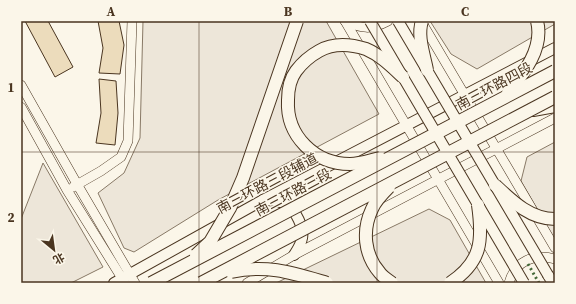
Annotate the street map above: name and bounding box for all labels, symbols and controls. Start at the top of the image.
text: A [107,3,116,20]
text: B [284,3,293,20]
text: C [461,3,469,20]
street label: 南三环路四段 [452,57,536,115]
text: 1 [7,79,15,96]
street label: 南三环路三段辅道 [214,149,320,217]
street label: 南三环路三段 [252,165,334,219]
text: 2 [7,209,15,226]
north arrow [34,230,74,270]
text: 北 [50,249,67,268]

